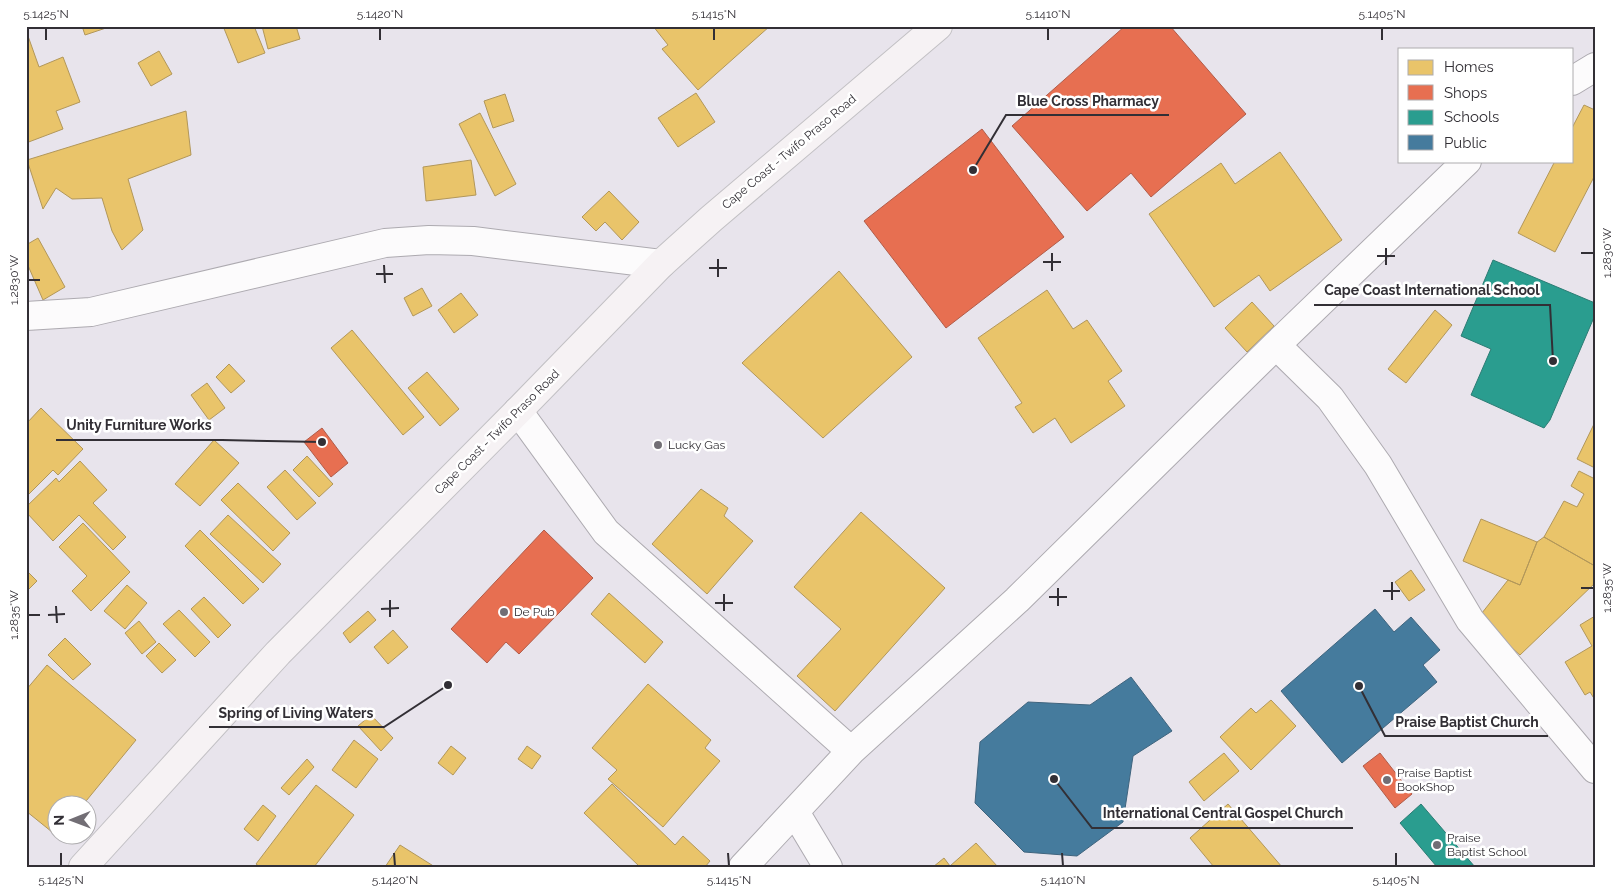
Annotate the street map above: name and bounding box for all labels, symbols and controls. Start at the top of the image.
text: 5.1425°N [23,7,69,21]
text: 5.1420°N [357,7,403,21]
text: 5.1415°N [692,7,736,21]
text: 5.1410°N [1025,7,1071,21]
text: 5.1405°N [1359,7,1405,21]
legend [1398,48,1574,162]
text: Homes [1444,58,1494,76]
text: Shops [1444,84,1487,102]
callout: Blue Cross Pharmacy [1006,86,1169,115]
street label: Cape Coast - Twifo Praso Road [719,92,859,212]
text: Blue Cross Pharmacy [1017,93,1159,109]
text: Schools [1444,108,1499,126]
text: Public [1444,134,1487,152]
text: 1.2830°W [1600,228,1614,278]
text: 1.2830°W [7,255,21,305]
callout: Cape Coast International School [1314,276,1550,305]
text: Cape Coast International School [1324,282,1540,298]
street label: Cape Coast - Twifo Praso Road [432,367,562,497]
callout: Unity Furniture Works [56,411,222,440]
text: Unity Furniture Works [66,417,212,433]
place label: Lucky Gas [668,438,725,452]
marker: Lucky Gas [652,439,664,451]
text: 1.2835°W [1600,563,1614,613]
text: 1.2835°W [7,590,21,640]
place label: De Pub [514,605,555,619]
marker: De Pub [498,606,510,618]
callout: Spring of Living Waters [209,698,384,727]
text: Spring of Living Waters [219,705,374,721]
callout: Praise Baptist Church [1385,707,1548,736]
text: Praise Baptist Church [1395,714,1539,730]
place label: Praise Baptist BookShop [1397,766,1472,794]
marker: Praise Baptist BookShop [1381,774,1393,786]
north arrow [48,796,98,846]
callout: International Central Gospel Church [1092,799,1353,828]
text: International Central Gospel Church [1103,805,1343,821]
text: N [51,815,67,826]
place label: Praise Baptist School [1447,831,1528,859]
marker: Praise Baptist School [1431,839,1443,851]
text: 5.1425°N [38,873,84,887]
text: 5.1420°N [372,873,418,887]
text: 5.1415°N [707,873,751,887]
text: 5.1410°N [1040,873,1086,887]
text: 5.1405°N [1373,873,1419,887]

